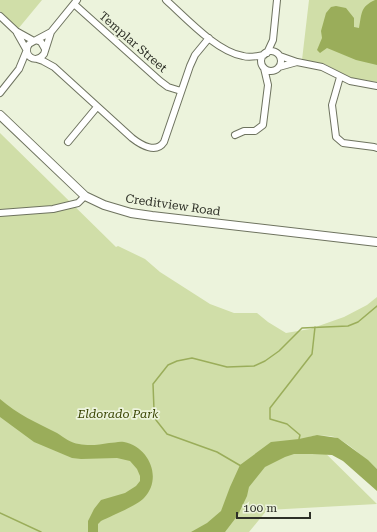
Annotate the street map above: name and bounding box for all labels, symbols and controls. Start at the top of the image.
street label: Templar Street [96,9,170,76]
street label: Creditview Road [125,191,222,219]
park label: Eldorado Park [77,407,159,421]
scale bar [237,494,310,520]
text: 100 m [243,501,277,515]

